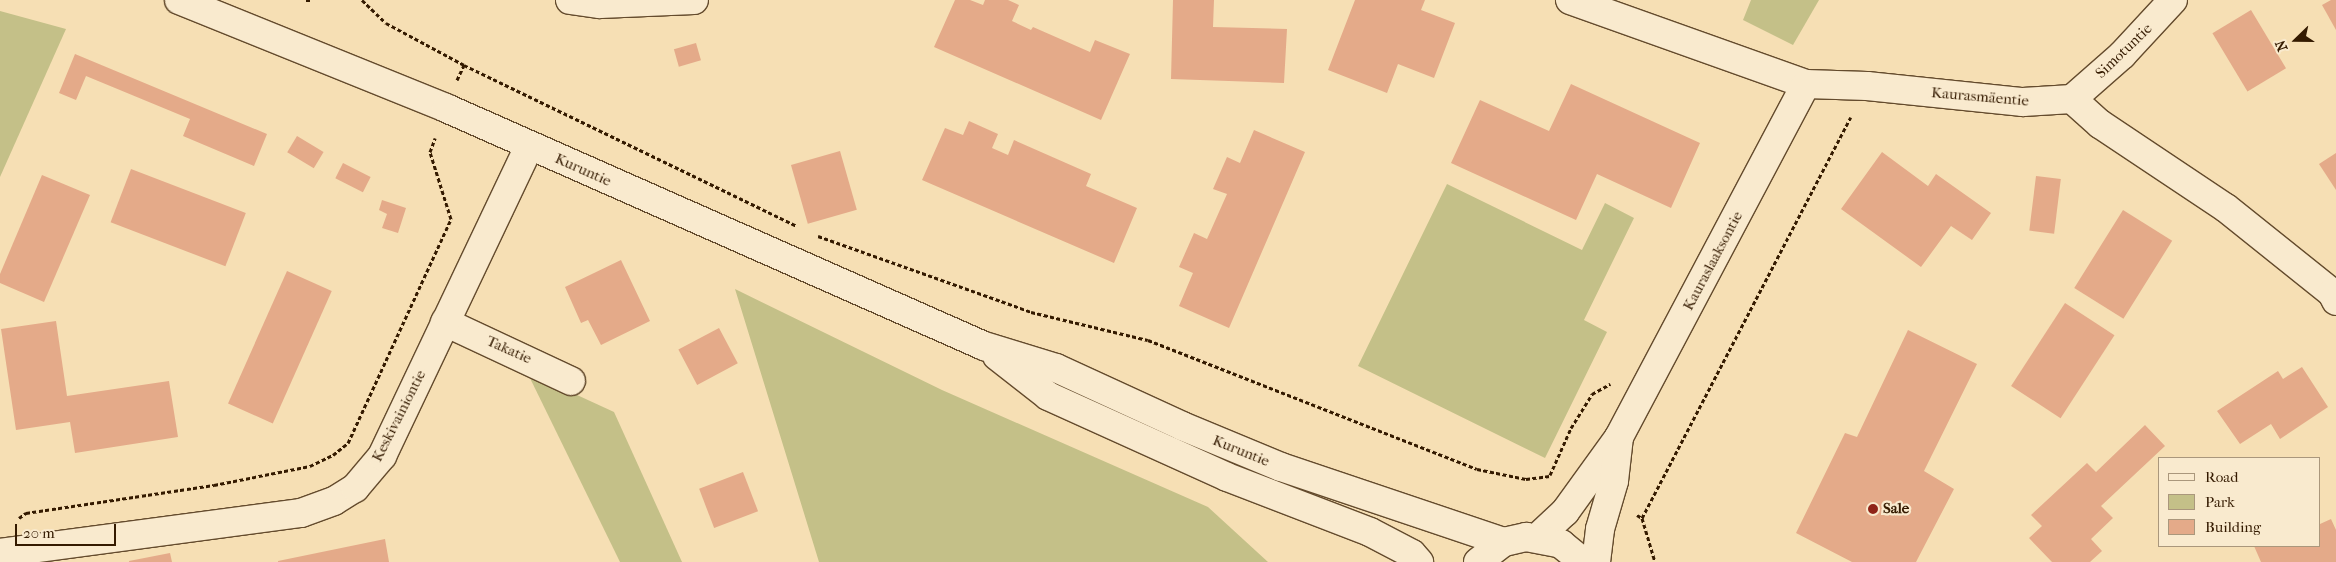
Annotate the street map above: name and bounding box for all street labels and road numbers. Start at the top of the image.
street label: Simotuntie [2092,20,2156,82]
street label: Kaurasmäentie [1930,84,2030,110]
street label: Kuruntie [552,150,614,190]
street label: Kauraslaaksontie [1679,208,1747,314]
street label: Takatie [484,332,534,368]
street label: Keskivainiontie [368,367,430,465]
street label: Kuruntie [1210,431,1272,471]

